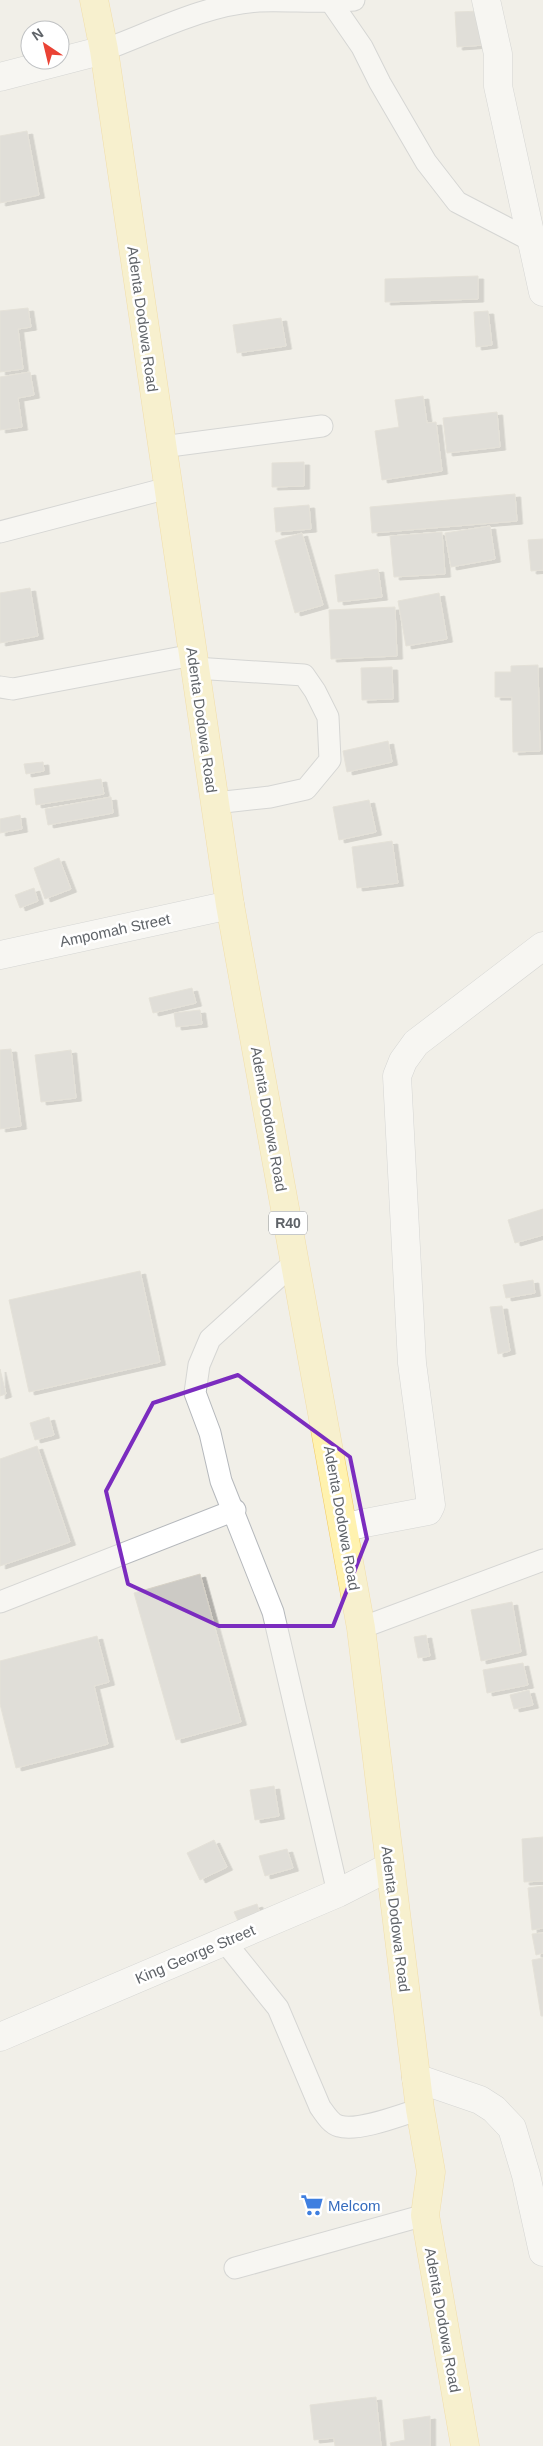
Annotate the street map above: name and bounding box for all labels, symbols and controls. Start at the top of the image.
north arrow [20,20,70,70]
text: N [29,25,46,44]
street label: Adenta Dodowa Road [124,245,162,393]
street label: Adenta Dodowa Road [183,646,221,794]
street label: Ampomah Street [58,910,173,950]
street label: Adenta Dodowa Road [248,1045,290,1193]
road number: R40 [269,1212,307,1234]
street label: Adenta Dodowa Road [321,1444,363,1592]
street label: Adenta Dodowa Road [379,1845,413,1993]
street label: King George Street [133,1921,258,1987]
supermarket icon: Melcom [299,2192,325,2218]
place label: Melcom [328,2197,381,2214]
street label: Adenta Dodowa Road [422,2246,464,2394]

